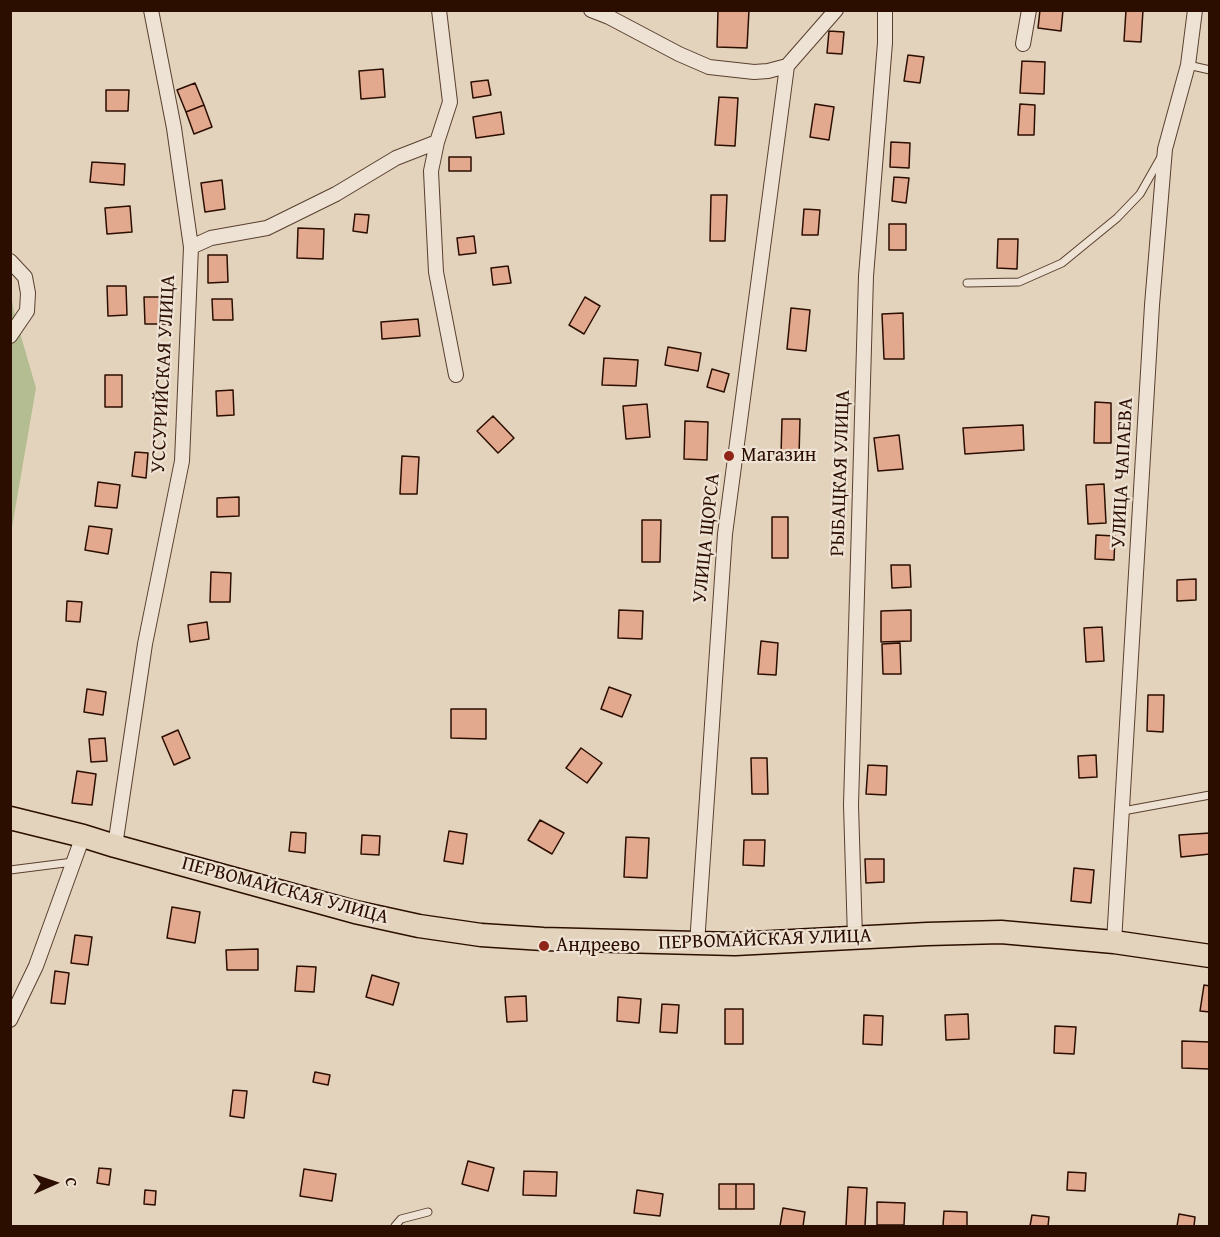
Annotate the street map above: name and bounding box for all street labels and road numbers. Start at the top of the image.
street label: УССУРИЙСКАЯ УЛИЦА [147,274,181,474]
street label: РЫБАЦКАЯ УЛИЦА [826,389,856,557]
street label: УЛИЦА ЧАПАЕВА [1107,397,1139,549]
street label: УЛИЦА ЩОРСА [688,472,726,604]
street label: ПЕРВОМАЙСКАЯ УЛИЦА [179,852,391,930]
street label: ПЕРВОМАЙСКАЯ УЛИЦА [658,924,872,956]

